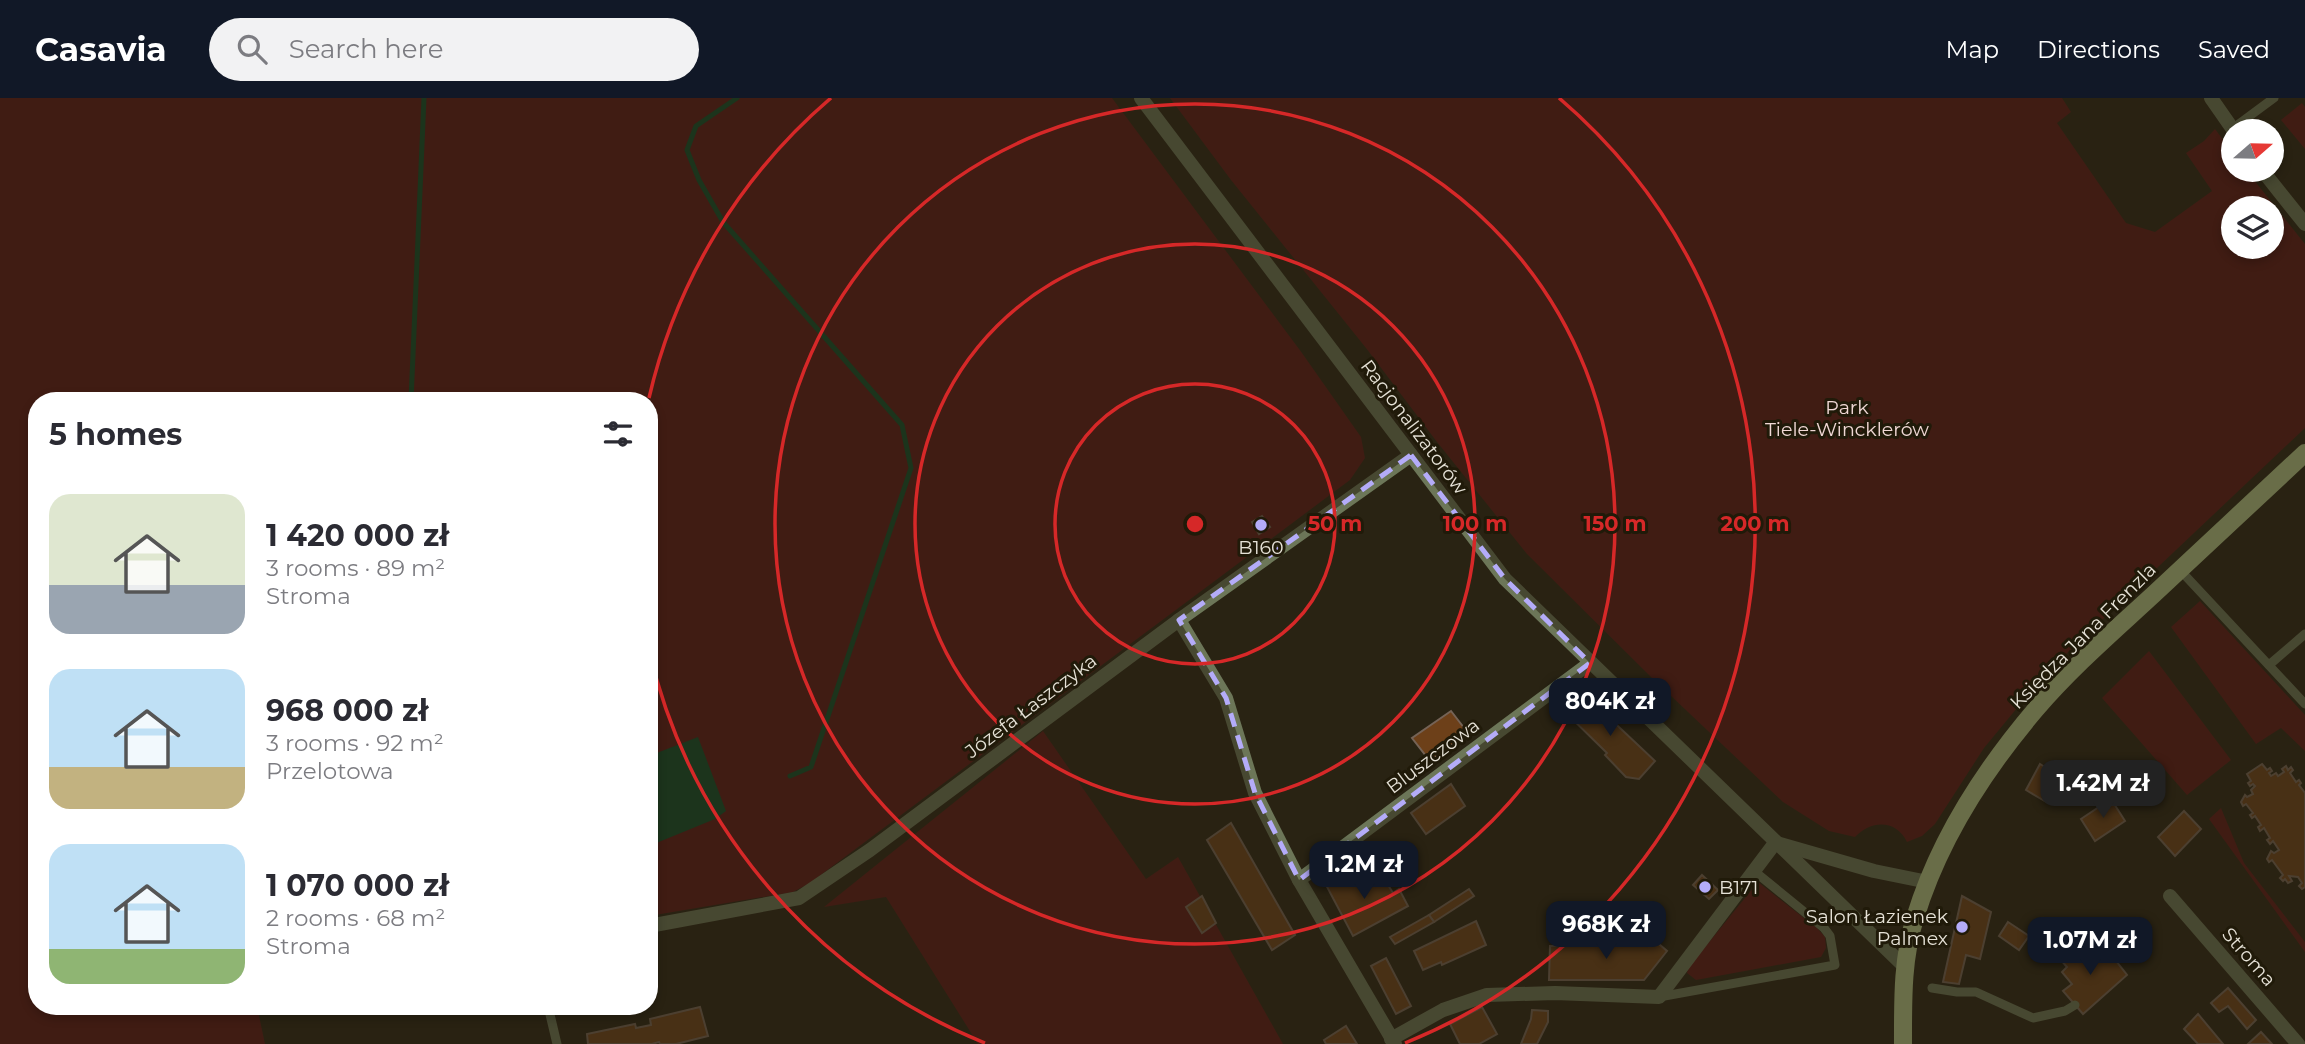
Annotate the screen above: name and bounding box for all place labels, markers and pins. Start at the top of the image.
centre of rings [1183,512,1207,536]
marker: B160 [1253,517,1269,533]
place label: B160 [1238,536,1284,559]
pin: 804K zł [1545,678,1675,738]
pin: 1.42M zł [2031,760,2175,820]
pin: 1.2M zł [1299,842,1429,901]
place label: B171 [1719,876,1758,899]
marker: B171 [1697,879,1713,895]
pin: 968K zł [1541,902,1671,961]
place label: Salon Łazienek Palmex [1806,905,1949,950]
pin: 1.07M zł [2018,918,2162,977]
marker: Salon Łazienek Palmex [1954,919,1970,935]

